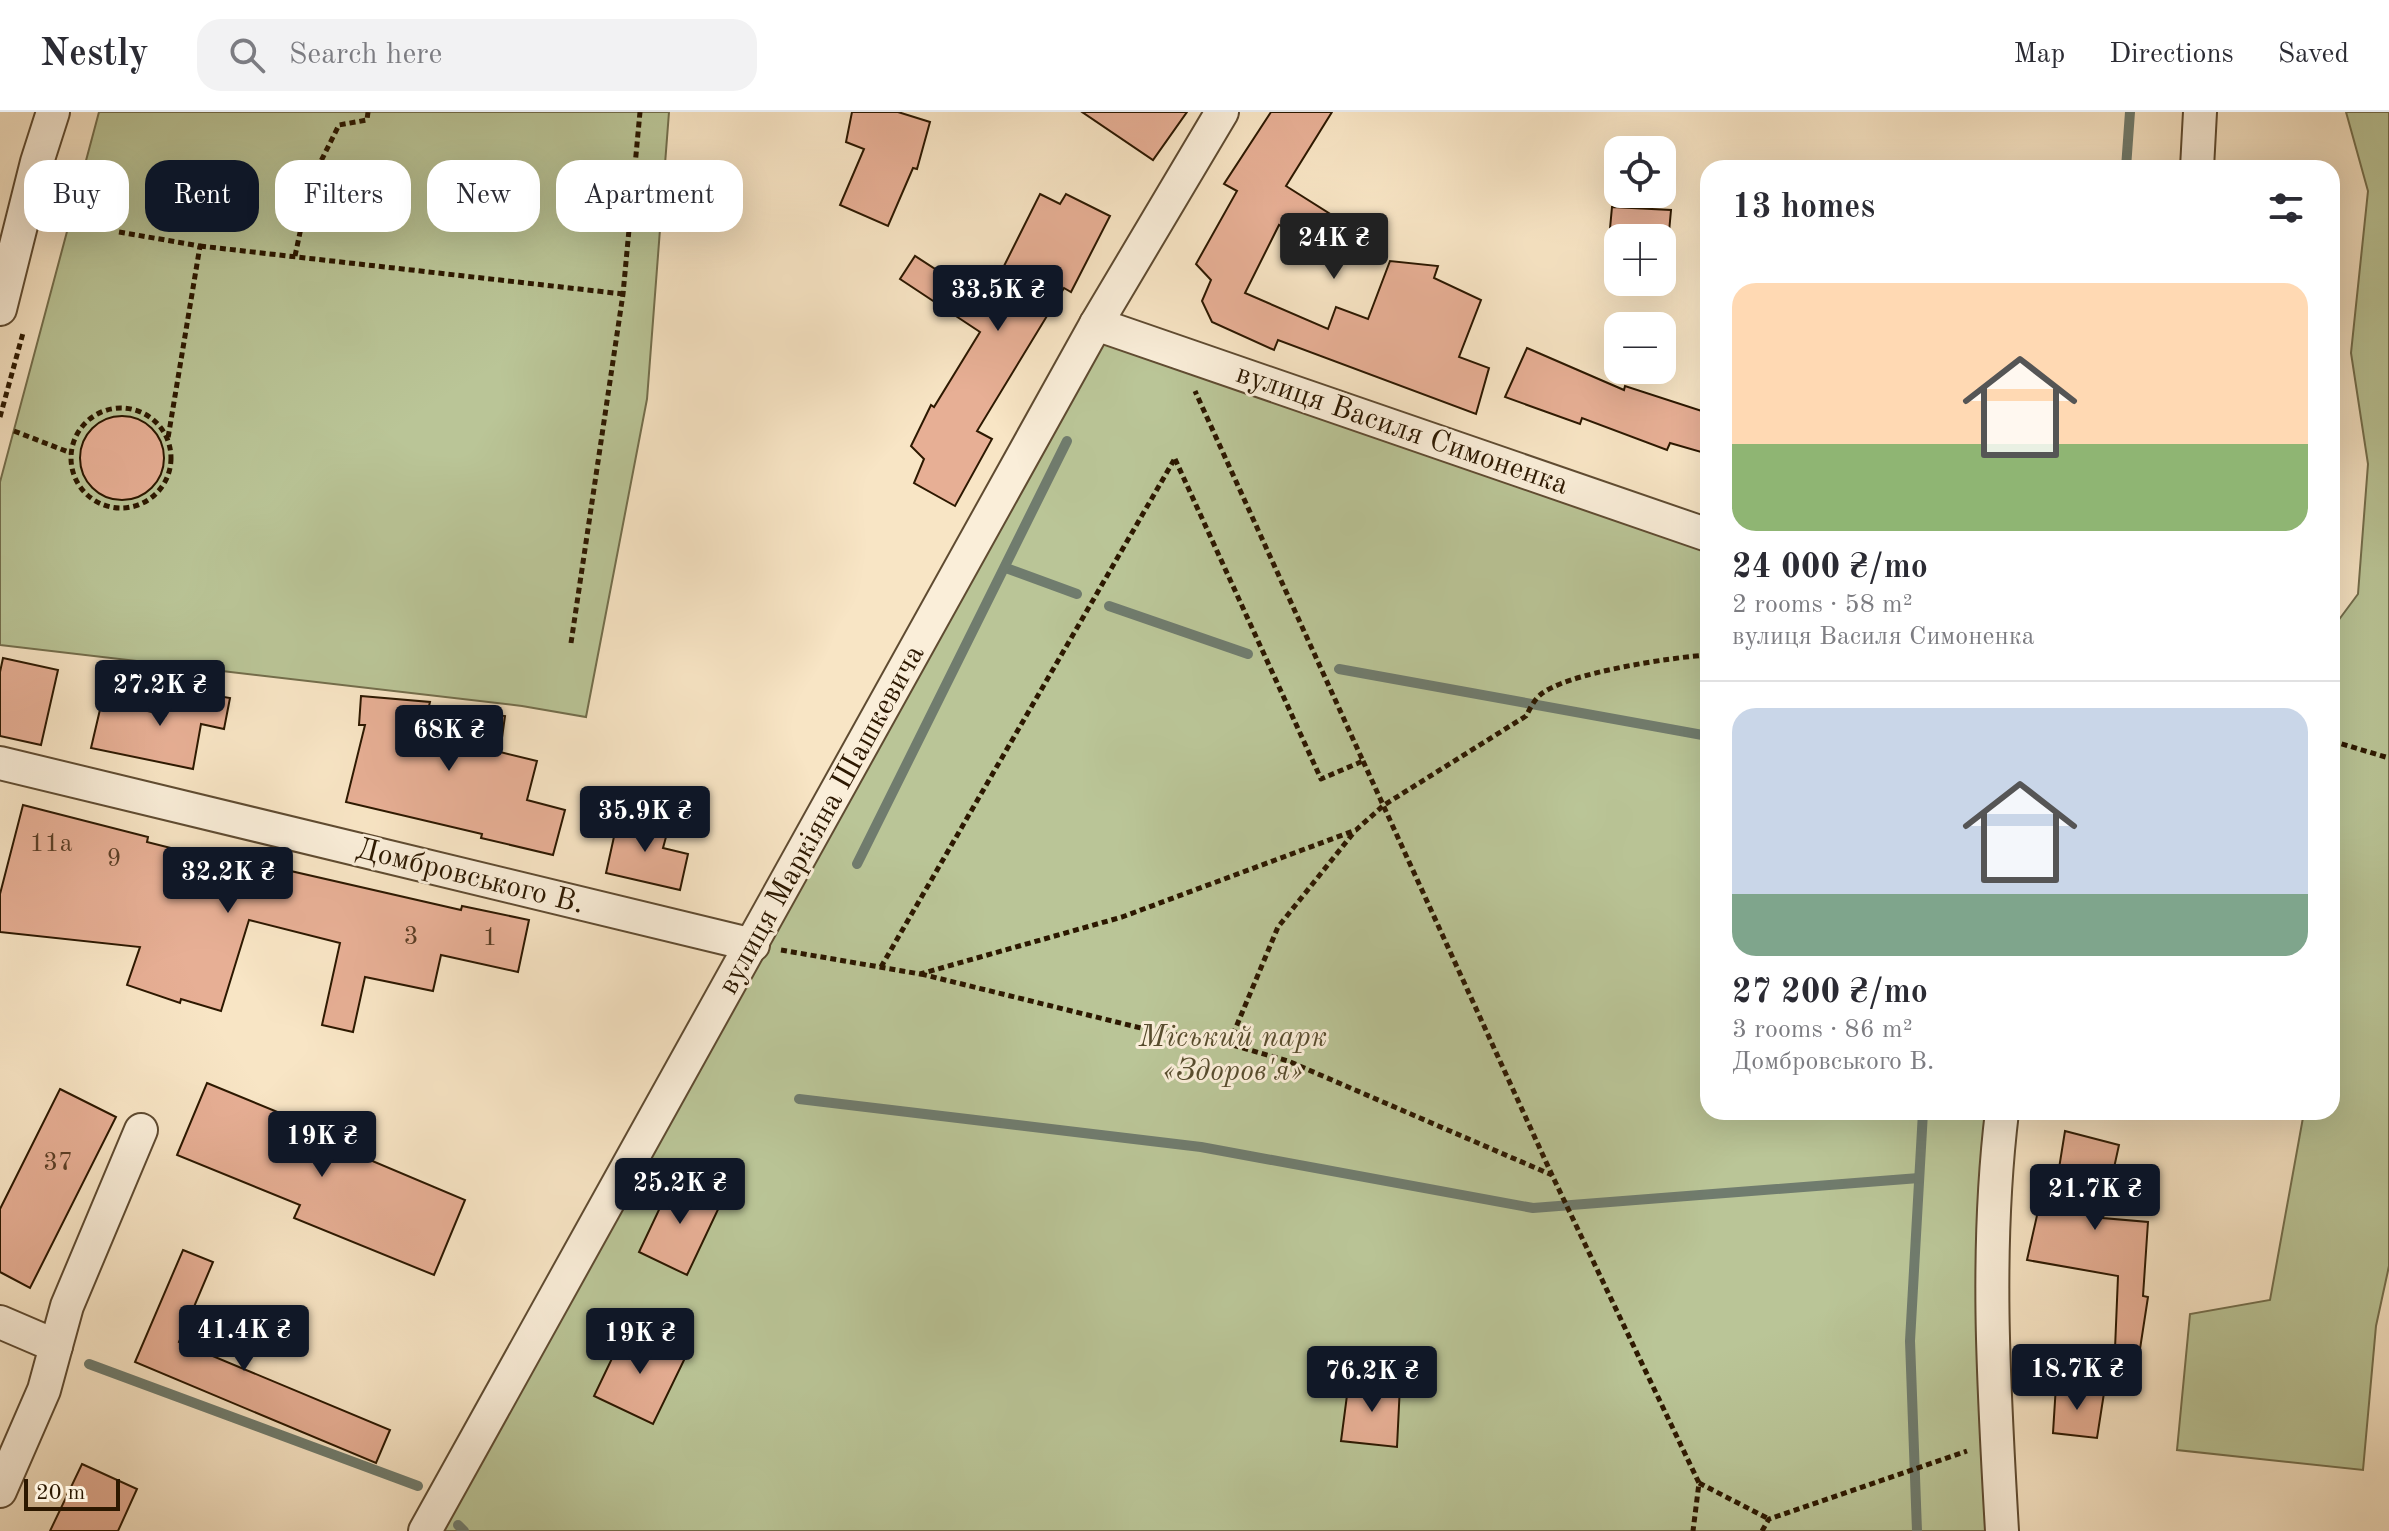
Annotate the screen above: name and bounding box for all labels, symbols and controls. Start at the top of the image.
search box [197,19,757,91]
icon: search [225,33,269,77]
text: Nestly [40,36,149,74]
text: Search here [289,40,442,70]
text: Map [2013,41,2065,69]
text: Directions [2109,41,2234,69]
text: Saved [2278,41,2349,69]
map controls [1604,136,1676,384]
button: locate [1604,136,1676,208]
chip: Buy [24,160,129,232]
chip: Rent [145,160,259,232]
chip: Filters [275,160,411,232]
chip: New [427,160,540,232]
chip: Apartment [556,160,743,232]
icon: filters [2264,186,2308,230]
text: 13 homes [1732,191,1875,225]
pin: 24K ₴ [1278,213,1390,281]
button: + [1604,224,1676,296]
text: 24K ₴ [1298,226,1370,252]
pin: 33.5K ₴ [924,265,1072,333]
text: 33.5K ₴ [951,278,1045,304]
button: − [1604,312,1676,384]
icon: home [1948,335,2092,479]
street label: вулиця Василя Симоненка [1232,359,1572,501]
text: 24 000 ₴/mo [1732,551,1928,585]
text: 2 rooms · 58 m² [1732,592,1913,618]
text: вулиця Василя Симоненка [1732,624,2035,650]
street label: вулиця Маркіяна Шашкевича [713,640,931,1000]
pin: 27.2K ₴ [86,660,234,728]
text: 27.2K ₴ [113,673,207,699]
pin: 68K ₴ [393,705,505,773]
text: 68K ₴ [413,718,485,744]
icon: home [1948,760,2092,904]
pin: 35.9K ₴ [571,786,719,854]
text: 35.9K ₴ [598,799,692,825]
house number: 11а [29,831,73,857]
street label: Домбровського В. [353,834,587,920]
house number: 9 [106,846,122,872]
pin: 32.2K ₴ [154,847,302,915]
text: 32.2K ₴ [181,860,275,886]
house number: 3 [403,924,419,950]
house number: 1 [482,925,498,951]
text: 27 200 ₴/mo [1732,976,1928,1010]
text: 3 rooms · 86 m² [1732,1017,1913,1043]
park label: Міський парк «Здоров'я» [1138,1023,1327,1087]
text: Домбровського В. [1732,1049,1934,1075]
pin: 19K ₴ [266,1111,378,1179]
text: 19K ₴ [286,1124,358,1150]
house number: 37 [43,1150,73,1176]
pin: 25.2K ₴ [606,1158,754,1226]
pin: 21.7K ₴ [2021,1164,2169,1232]
text: 25.2K ₴ [633,1171,727,1197]
text: 21.7K ₴ [2048,1177,2142,1203]
pin: 41.4K ₴ [170,1305,318,1373]
pin: 19K ₴ [584,1308,696,1376]
text: 41.4K ₴ [197,1318,291,1344]
text: 19K ₴ [604,1321,676,1347]
pin: 18.7K ₴ [2003,1344,2151,1412]
pin: 76.2K ₴ [1298,1346,1446,1414]
text: 18.7K ₴ [2030,1357,2124,1383]
text: 76.2K ₴ [1325,1359,1419,1385]
scale bar [24,1475,120,1511]
text: 20 m [36,1482,85,1504]

